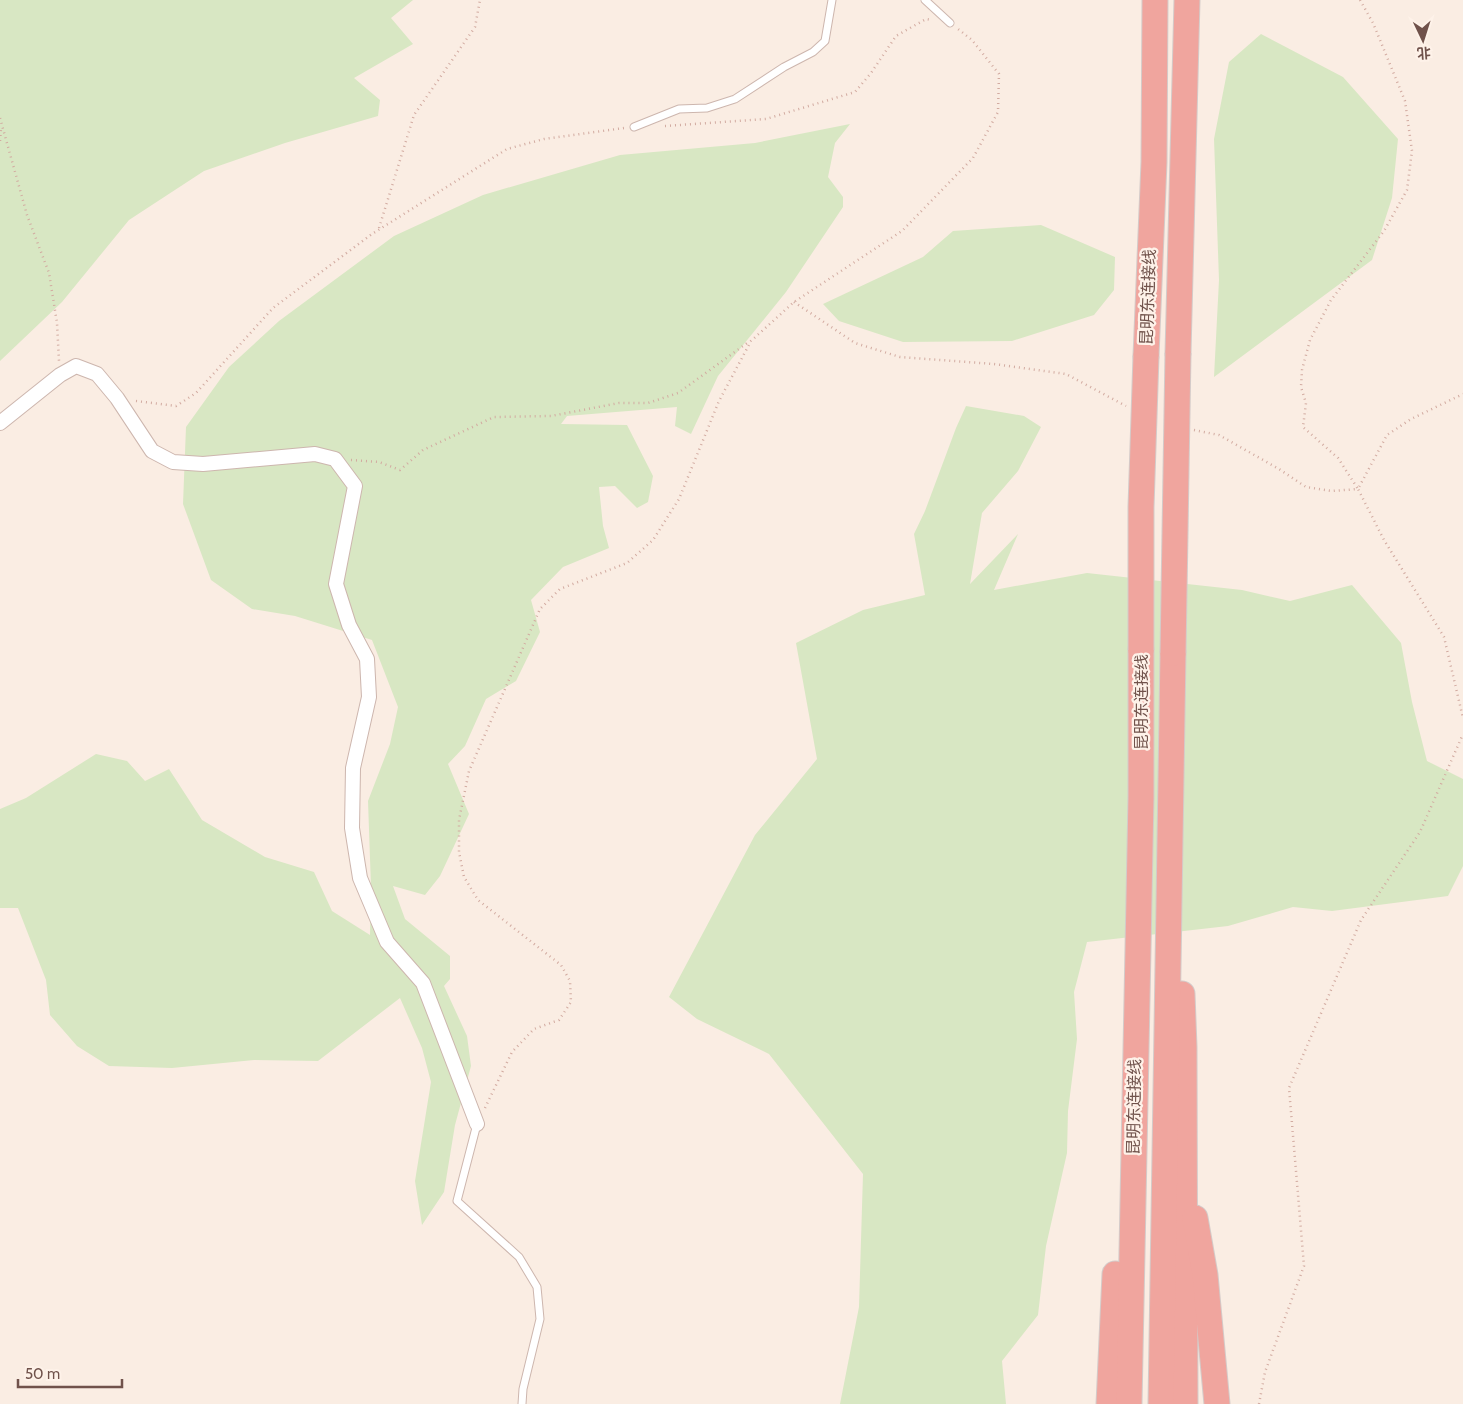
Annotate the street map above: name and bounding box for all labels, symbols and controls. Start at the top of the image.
north arrow [1398,15,1448,65]
text: 北 [1416,44,1432,62]
street label: 昆明东连接线 [1137,249,1159,345]
street label: 昆明东连接线 [1132,654,1151,750]
street label: 昆明东连接线 [1124,1059,1144,1155]
scale bar [18,1356,121,1388]
text: 50 m [25,1365,60,1383]

